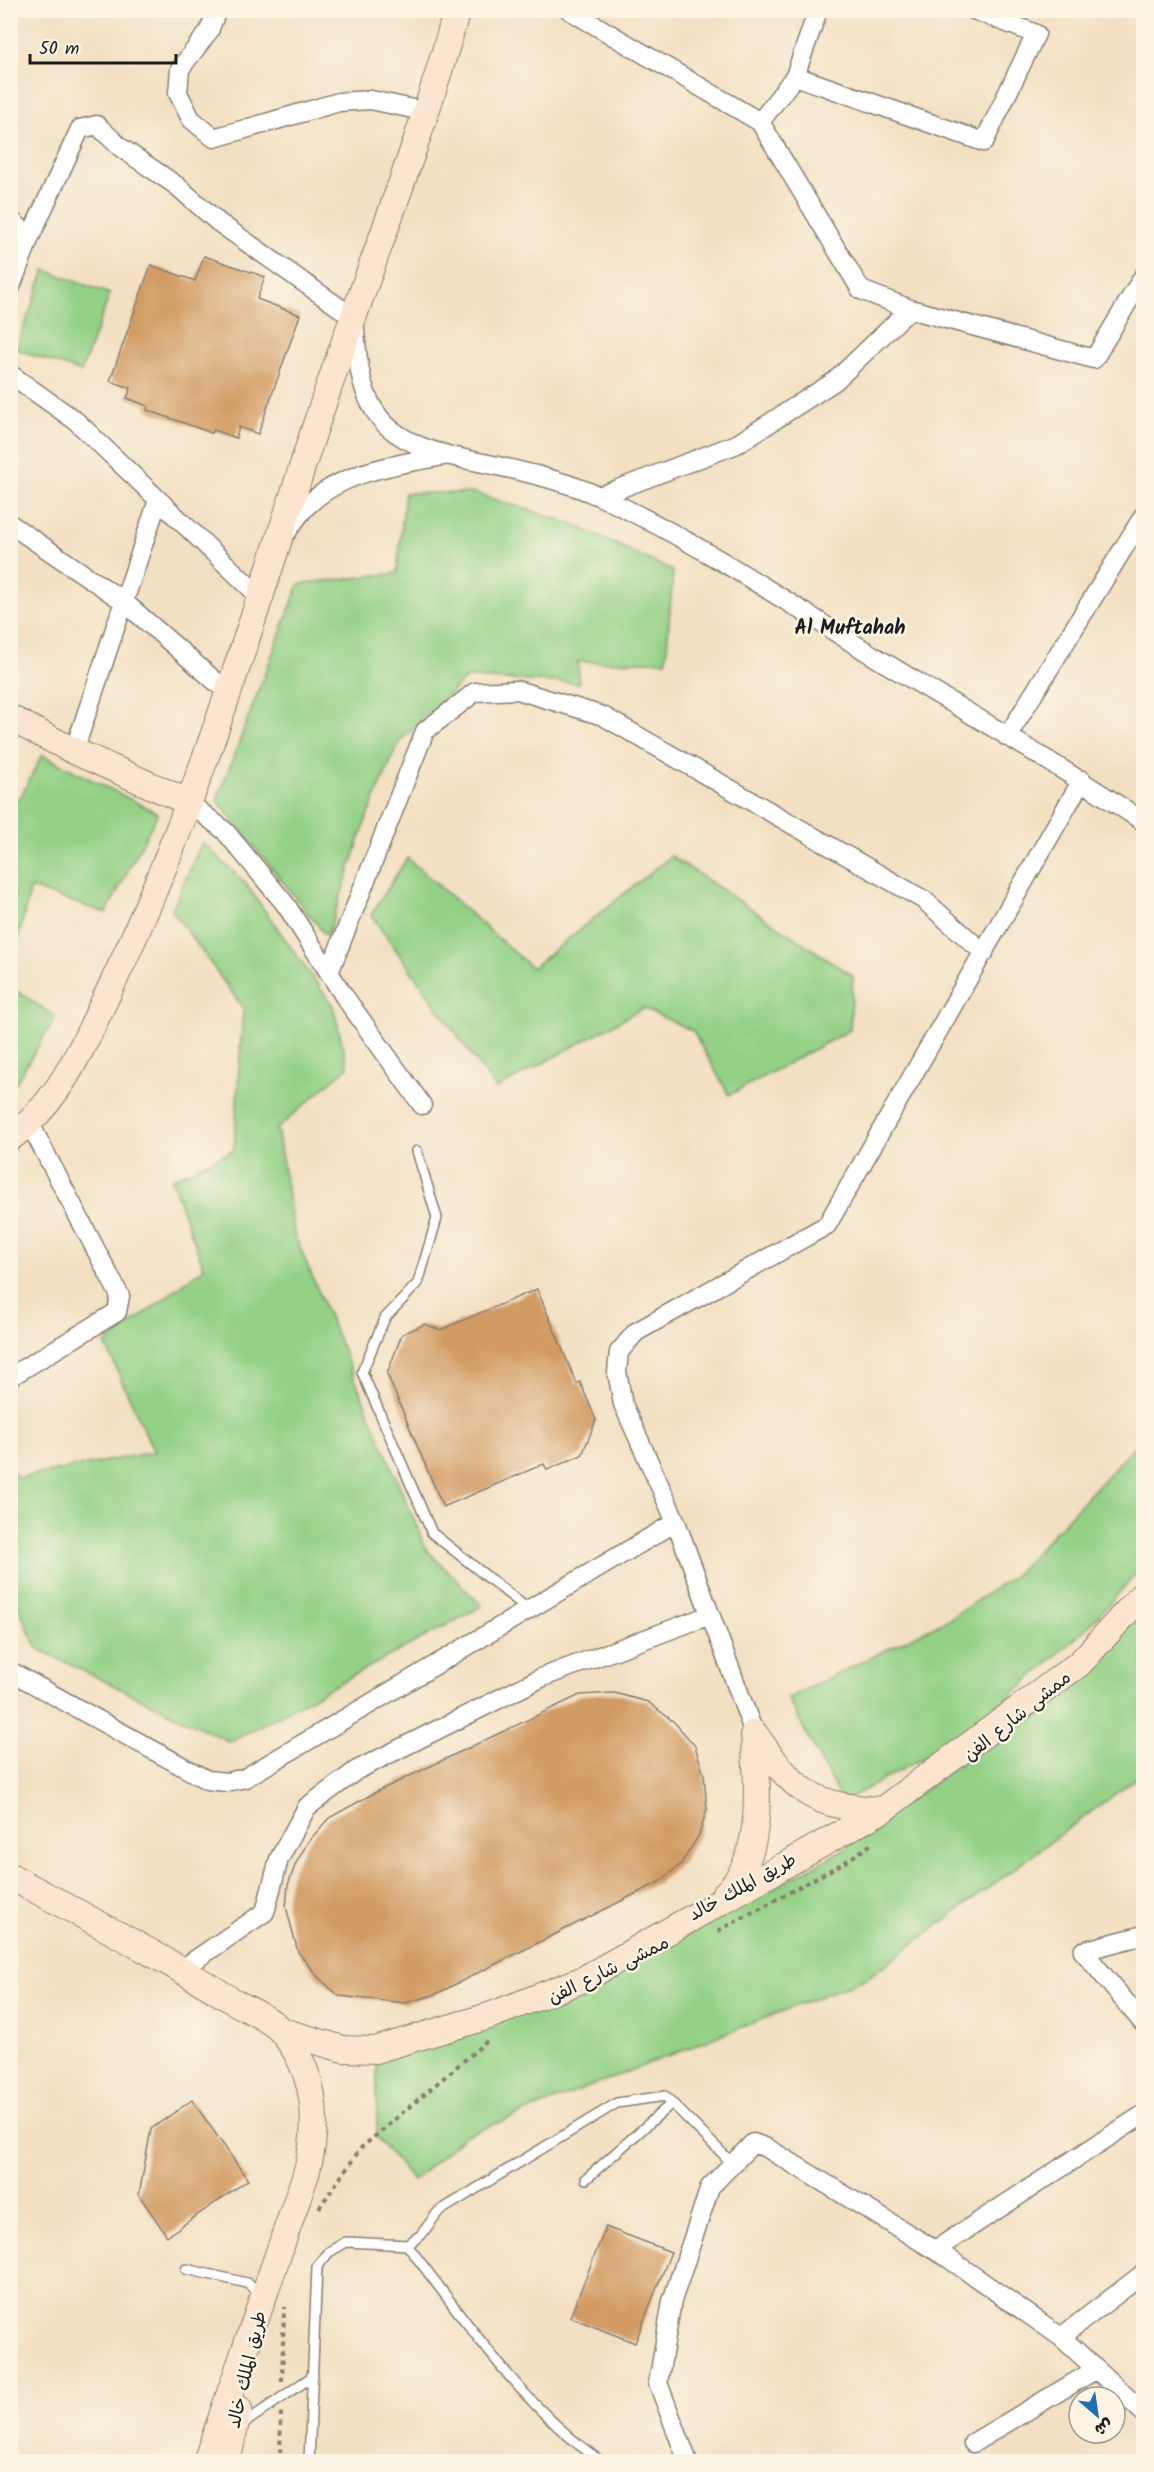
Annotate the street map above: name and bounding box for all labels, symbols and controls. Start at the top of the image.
scale bar [30,27,176,65]
text: 50 m [39,35,79,64]
district label: Al Muftahah [794,613,906,645]
street label: ممشى شارع الفن [958,1664,1078,1770]
street label: طريق الملك خالد [684,1846,802,1930]
street label: ممشى شارع الفن [544,1929,674,2013]
street label: طريق الملك خالد [220,2308,276,2432]
north arrow [1067,2385,1127,2445]
text: ش [1090,2412,1117,2442]

